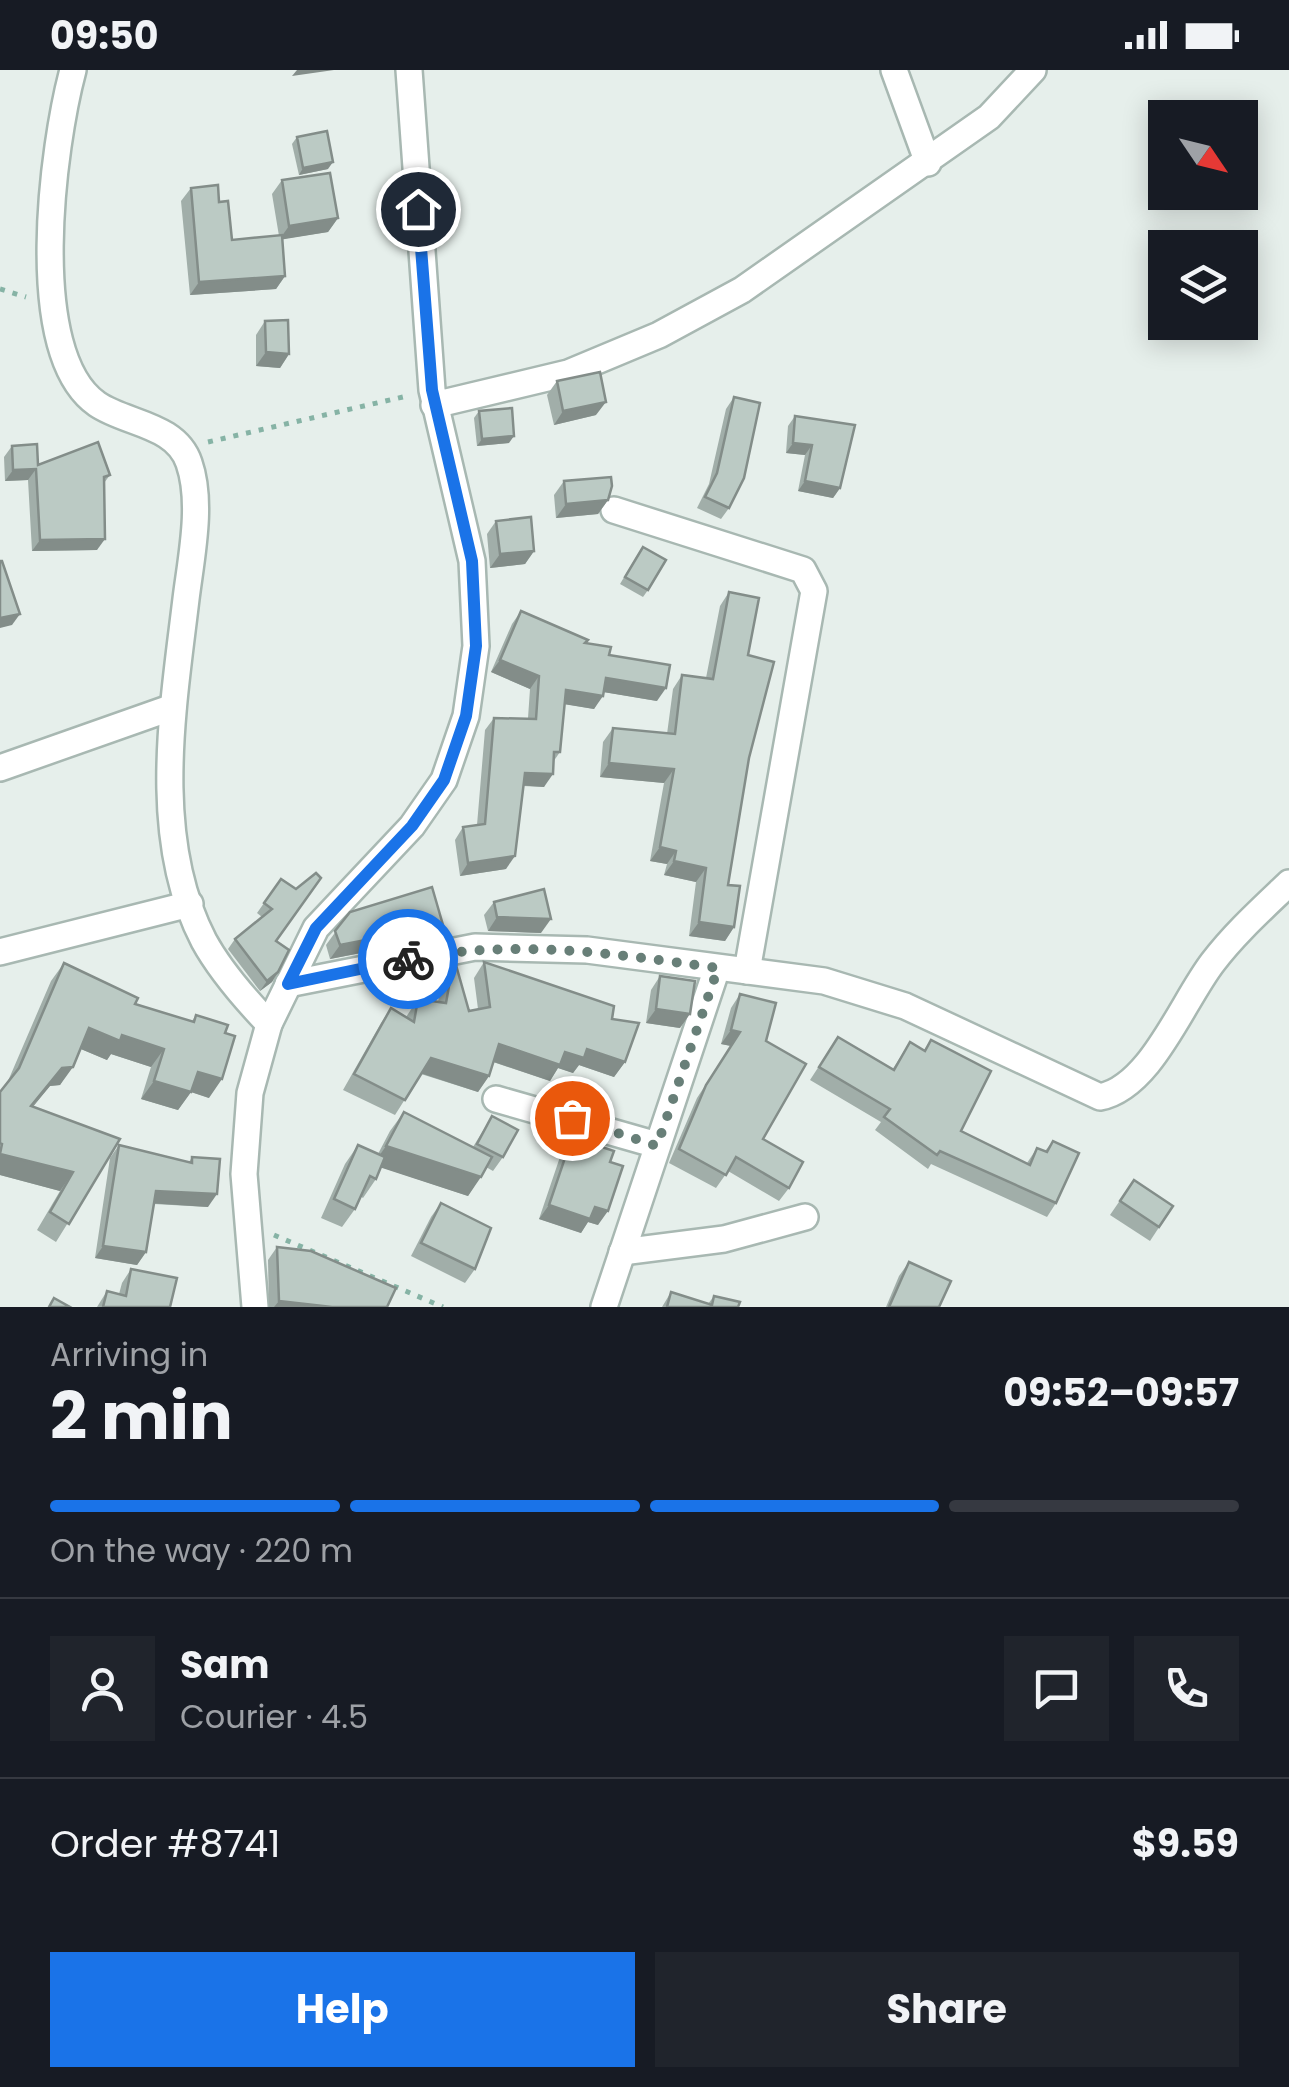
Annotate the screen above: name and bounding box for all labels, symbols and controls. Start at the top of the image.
text: 09:50 [50,9,158,62]
north arrow [1148,100,1258,210]
map controls [1148,100,1258,340]
pin [376,167,461,252]
icon: home [391,182,446,237]
button: layers [1148,230,1258,340]
courier [358,909,458,1009]
icon: bike [381,932,436,987]
pin [530,1076,615,1161]
icon: bag [545,1091,600,1146]
text: Arriving in [50,1332,208,1377]
text: 09:52–09:57 [1003,1366,1239,1419]
text: 2 min [50,1371,233,1462]
text: On the way · 220 m [50,1528,353,1573]
button: person [50,1636,155,1741]
button: chat [1004,1636,1109,1741]
button: phone [1134,1636,1239,1741]
text: Sam [180,1638,269,1691]
text: Courier · 4.5 [180,1694,368,1739]
text: Order #8741 [50,1817,280,1870]
text: $9.59 [1132,1817,1239,1870]
button: Help [50,1952,635,2067]
button: Share [655,1952,1239,2067]

